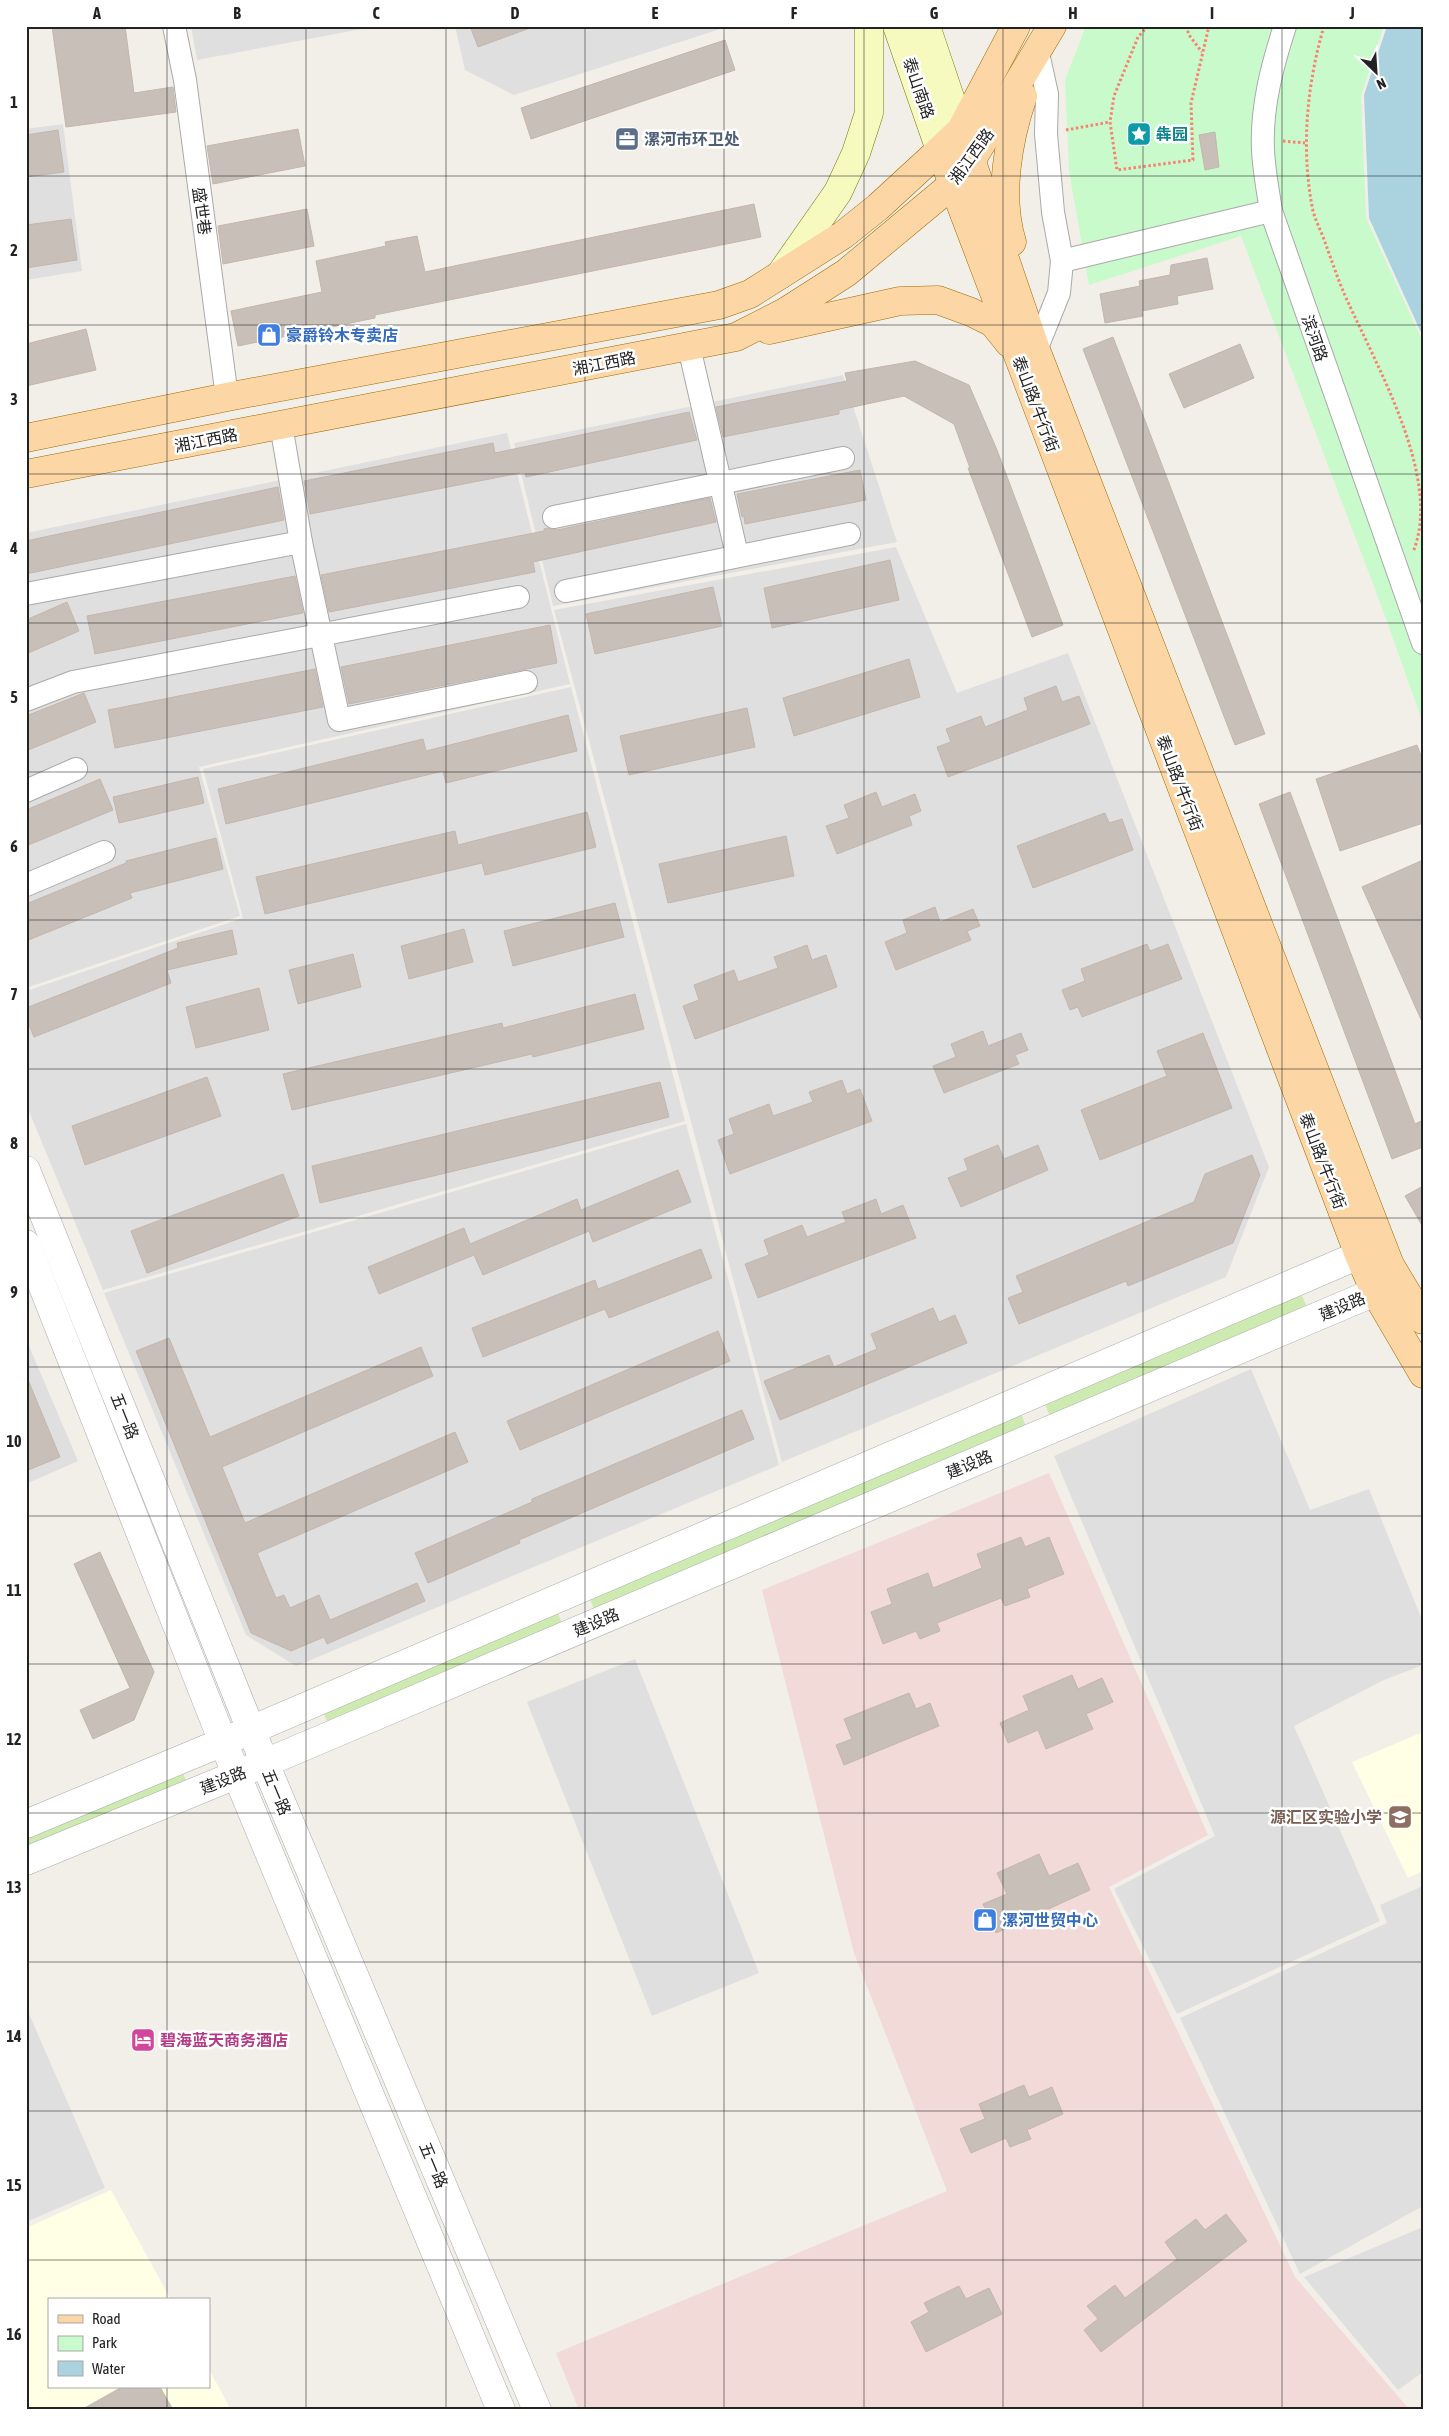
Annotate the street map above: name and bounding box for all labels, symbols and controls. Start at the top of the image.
text: A [92,4,101,22]
text: B [233,4,241,22]
text: C [372,4,380,22]
text: D [511,4,520,22]
text: E [652,4,659,22]
text: F [791,4,798,22]
text: G [930,4,939,22]
text: H [1068,4,1078,22]
text: I [1210,4,1214,22]
text: J [1348,4,1355,22]
north arrow [1352,48,1402,98]
street label: 泰山南路 [900,55,938,121]
text: N [1374,75,1389,93]
text: 1 [10,93,18,111]
place icon: 犇园 [1126,121,1152,147]
street label: 湘江西路 [945,125,997,187]
place label: 犇园 [1156,125,1188,143]
office icon: 漯河市环卫处 [614,126,640,152]
place label: 漯河市环卫处 [644,130,740,148]
street label: 盛世巷 [190,186,214,236]
text: 2 [10,241,18,259]
street label: 滨河路 [1299,312,1331,364]
shop icon: 豪爵铃木专卖店 [256,322,282,348]
place label: 豪爵铃木专卖店 [286,326,398,344]
street label: 湘江西路 [571,348,637,378]
street label: 泰山路/牛行街 [1009,353,1063,455]
text: 3 [10,390,18,408]
street label: 湘江西路 [173,425,239,455]
text: 4 [9,539,18,557]
text: 5 [10,688,18,706]
street label: 泰山路/牛行街 [1153,732,1207,834]
text: 6 [10,837,18,855]
text: 7 [10,985,18,1003]
street label: 泰山路/牛行街 [1296,1110,1350,1212]
text: 8 [10,1134,18,1152]
text: 9 [10,1283,18,1301]
street label: 建设路 [1316,1288,1368,1324]
street label: 五一路 [108,1390,142,1442]
text: 10 [6,1432,22,1450]
street label: 建设路 [943,1446,995,1482]
text: 11 [6,1581,22,1599]
street label: 建设路 [570,1604,622,1640]
text: 12 [6,1730,22,1748]
street label: 建设路 [197,1763,249,1797]
street label: 五一路 [259,1766,295,1818]
school or university icon: 源汇区实验小学 [1387,1804,1413,1830]
place label: 源汇区实验小学 [1270,1808,1382,1826]
text: 13 [6,1878,22,1896]
shop icon: 漯河世贸中心 [972,1907,998,1933]
place label: 漯河世贸中心 [1002,1911,1098,1929]
text: 14 [6,2027,22,2045]
hotel icon: 碧海蓝天商务酒店 [130,2027,156,2053]
place label: 碧海蓝天商务酒店 [160,2031,288,2049]
street label: 五一路 [416,2139,452,2191]
text: 15 [6,2176,22,2194]
legend [48,2298,210,2388]
text: Road [92,2310,121,2327]
text: 16 [6,2325,22,2343]
text: Park [92,2334,117,2351]
text: Water [92,2360,125,2377]

